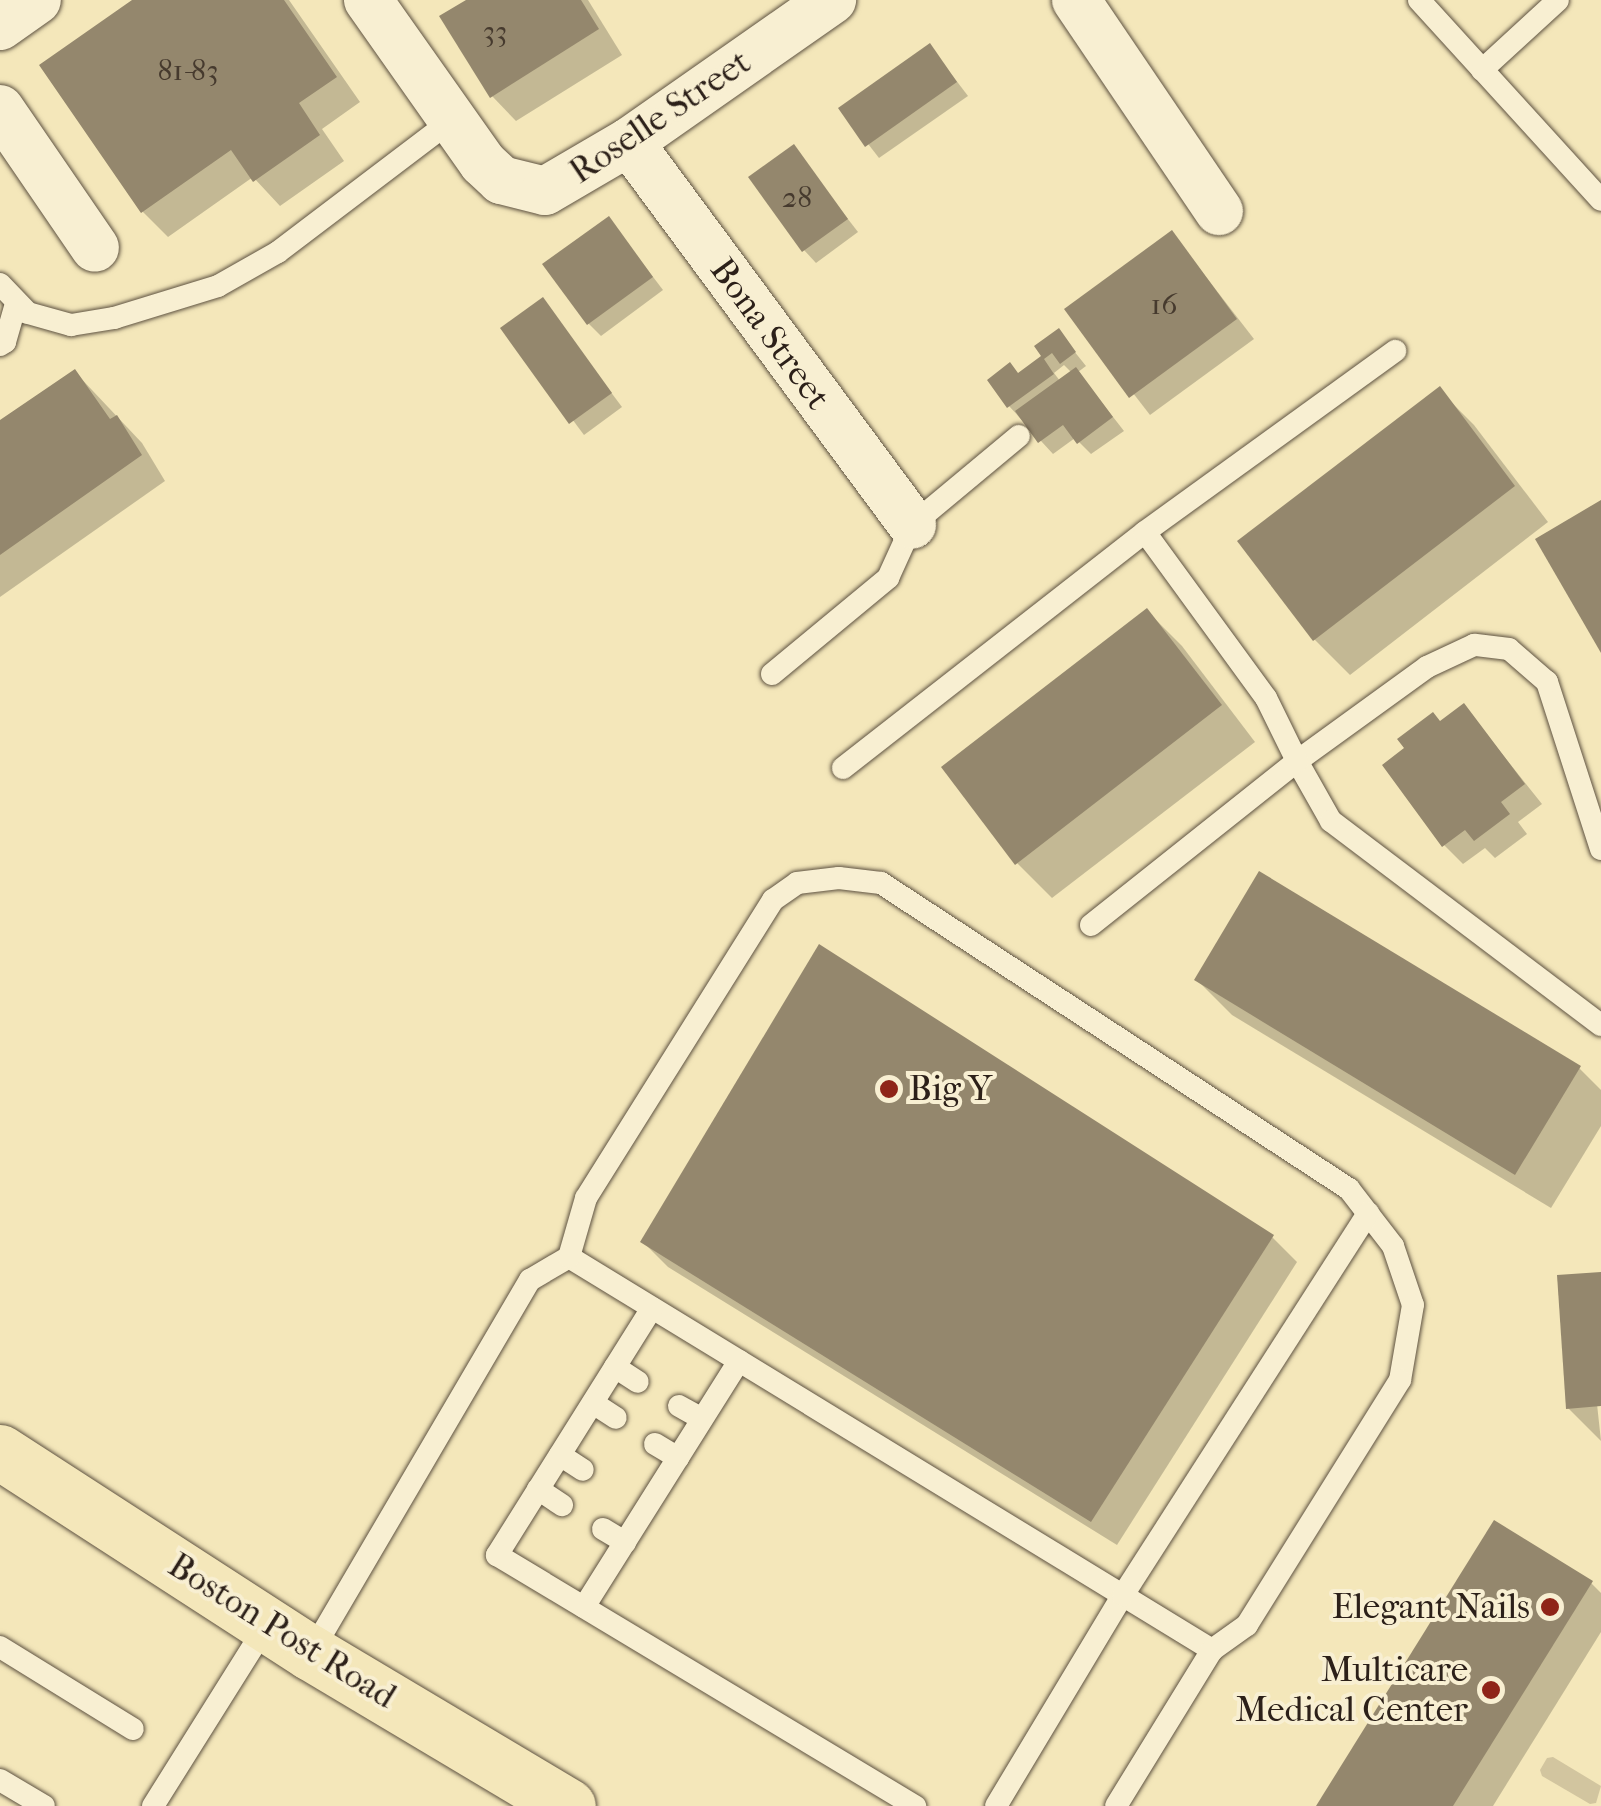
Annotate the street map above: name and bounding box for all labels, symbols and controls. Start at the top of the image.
house number: 33 [483,14,507,50]
street label: Roselle Street [562,41,758,193]
house number: 81-83 [158,53,218,89]
house number: 28 [782,180,812,216]
street label: Bona Street [701,250,839,418]
house number: 16 [1151,287,1177,323]
place label: Big Y [909,1068,992,1110]
marker: Big Y [878,1078,900,1100]
street label: Boston Post Road [161,1544,403,1718]
place label: Elegant Nails [1332,1586,1530,1628]
marker: Elegant Nails [1539,1596,1561,1618]
place label: Multicare Medical Center [1235,1649,1468,1731]
marker: Multicare Medical Center [1478,1677,1504,1703]

